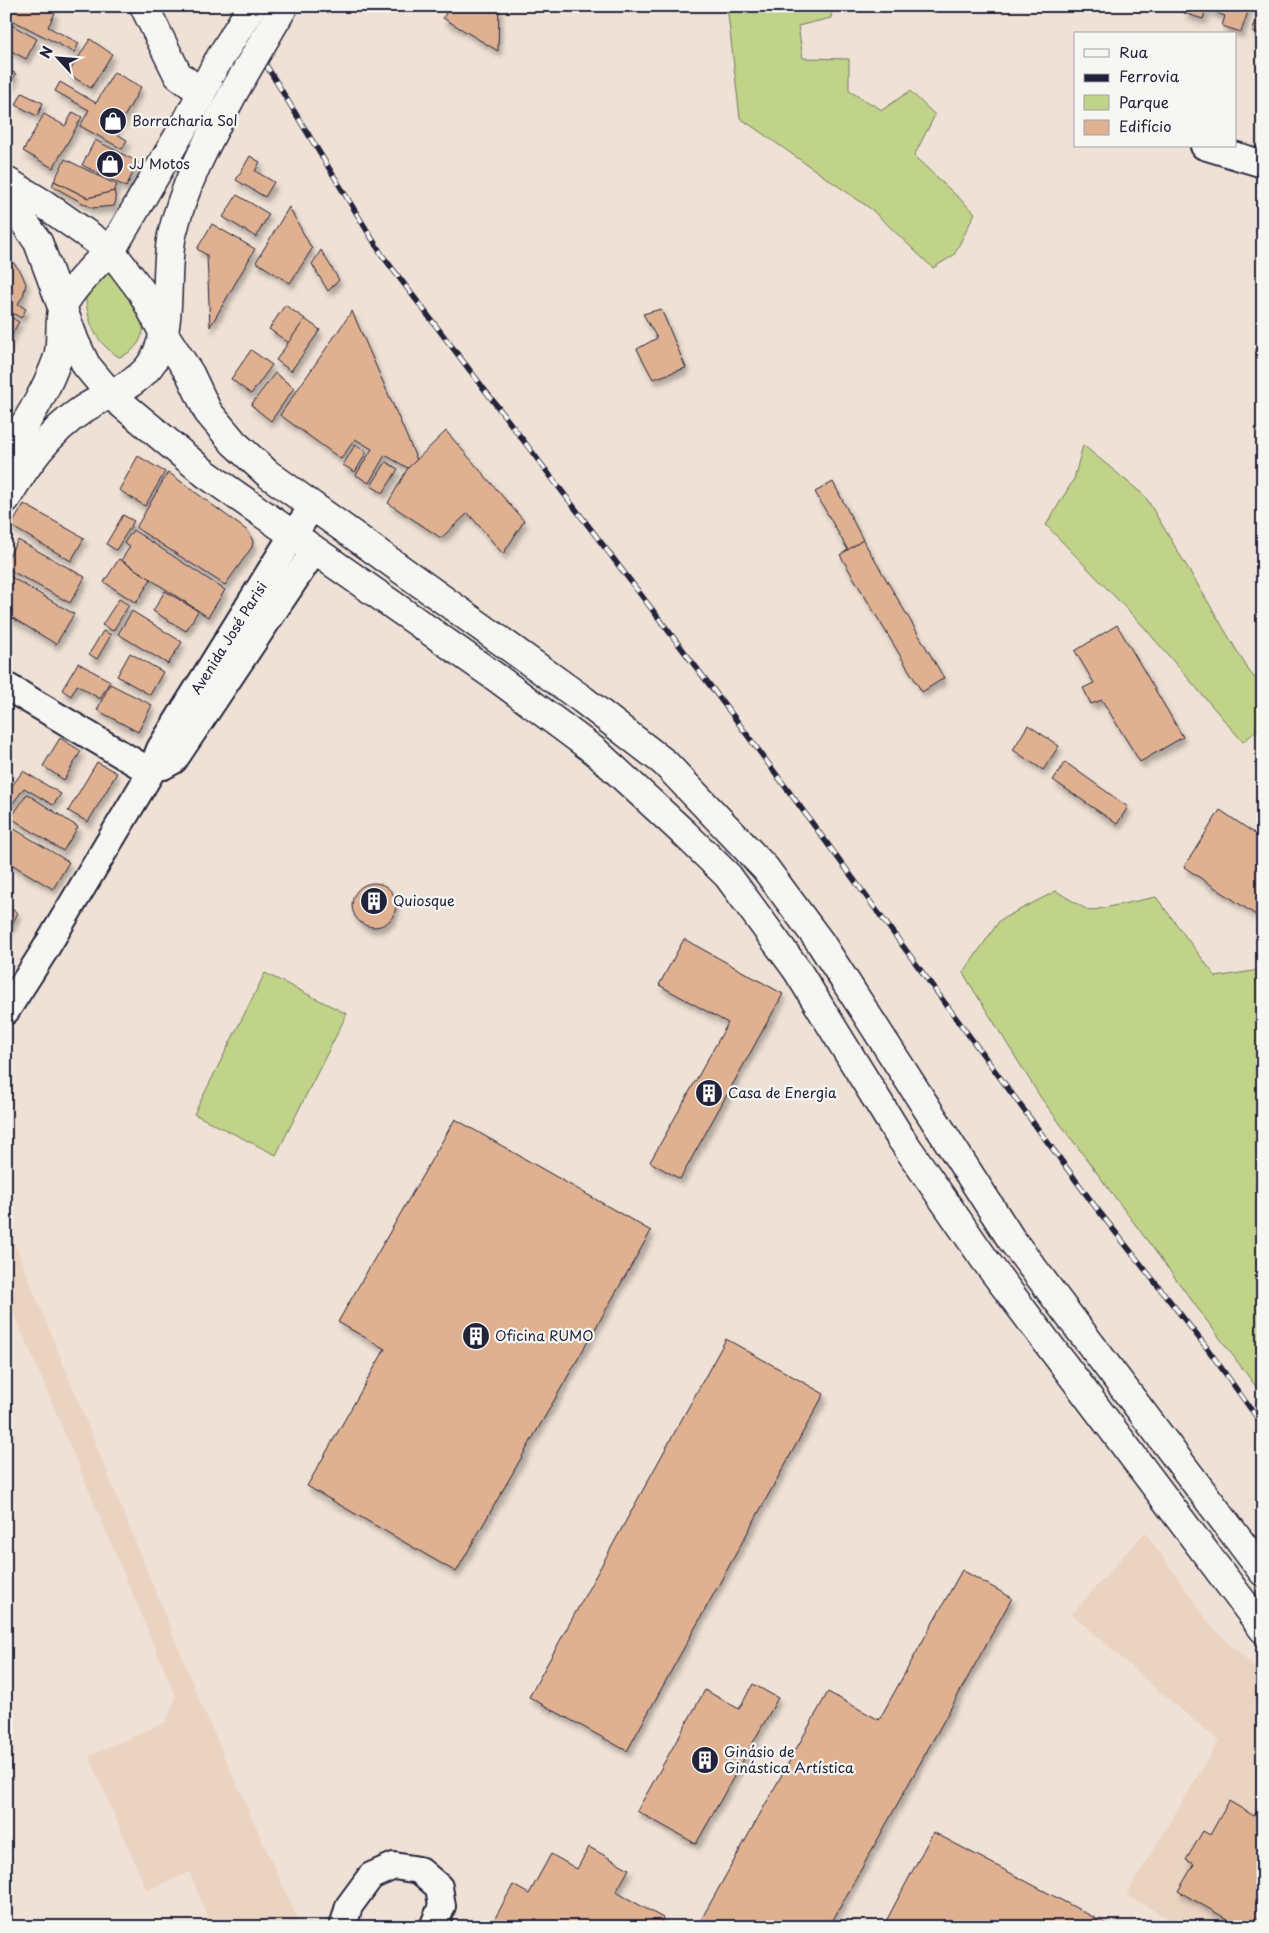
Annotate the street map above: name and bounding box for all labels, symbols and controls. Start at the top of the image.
north arrow [32,32,82,82]
legend [1074,32,1236,148]
text: Rua [1119,40,1148,63]
text: N [34,42,58,62]
text: Ferrovia [1119,64,1180,87]
text: Parque [1119,90,1169,113]
shop icon: Borracharia Sol [98,106,128,136]
place label: Borracharia Sol [132,110,238,131]
text: Edifício [1119,114,1172,137]
shop icon: JJ Motos [95,149,125,179]
place label: JJ Motos [129,153,190,174]
street label: Avenida José Parisi [185,577,272,698]
building icon: Quiosque [359,886,389,916]
place label: Quiosque [393,890,455,911]
building icon: Casa de Energia [694,1078,724,1108]
place label: Casa de Energia [728,1082,837,1103]
building icon: Oficina RUMO [461,1321,491,1351]
place label: Oficina RUMO [495,1325,594,1346]
place label: Ginásio de Ginástica Artística [724,1741,854,1778]
building icon: Ginásio de Ginástica Artística [690,1745,720,1775]

